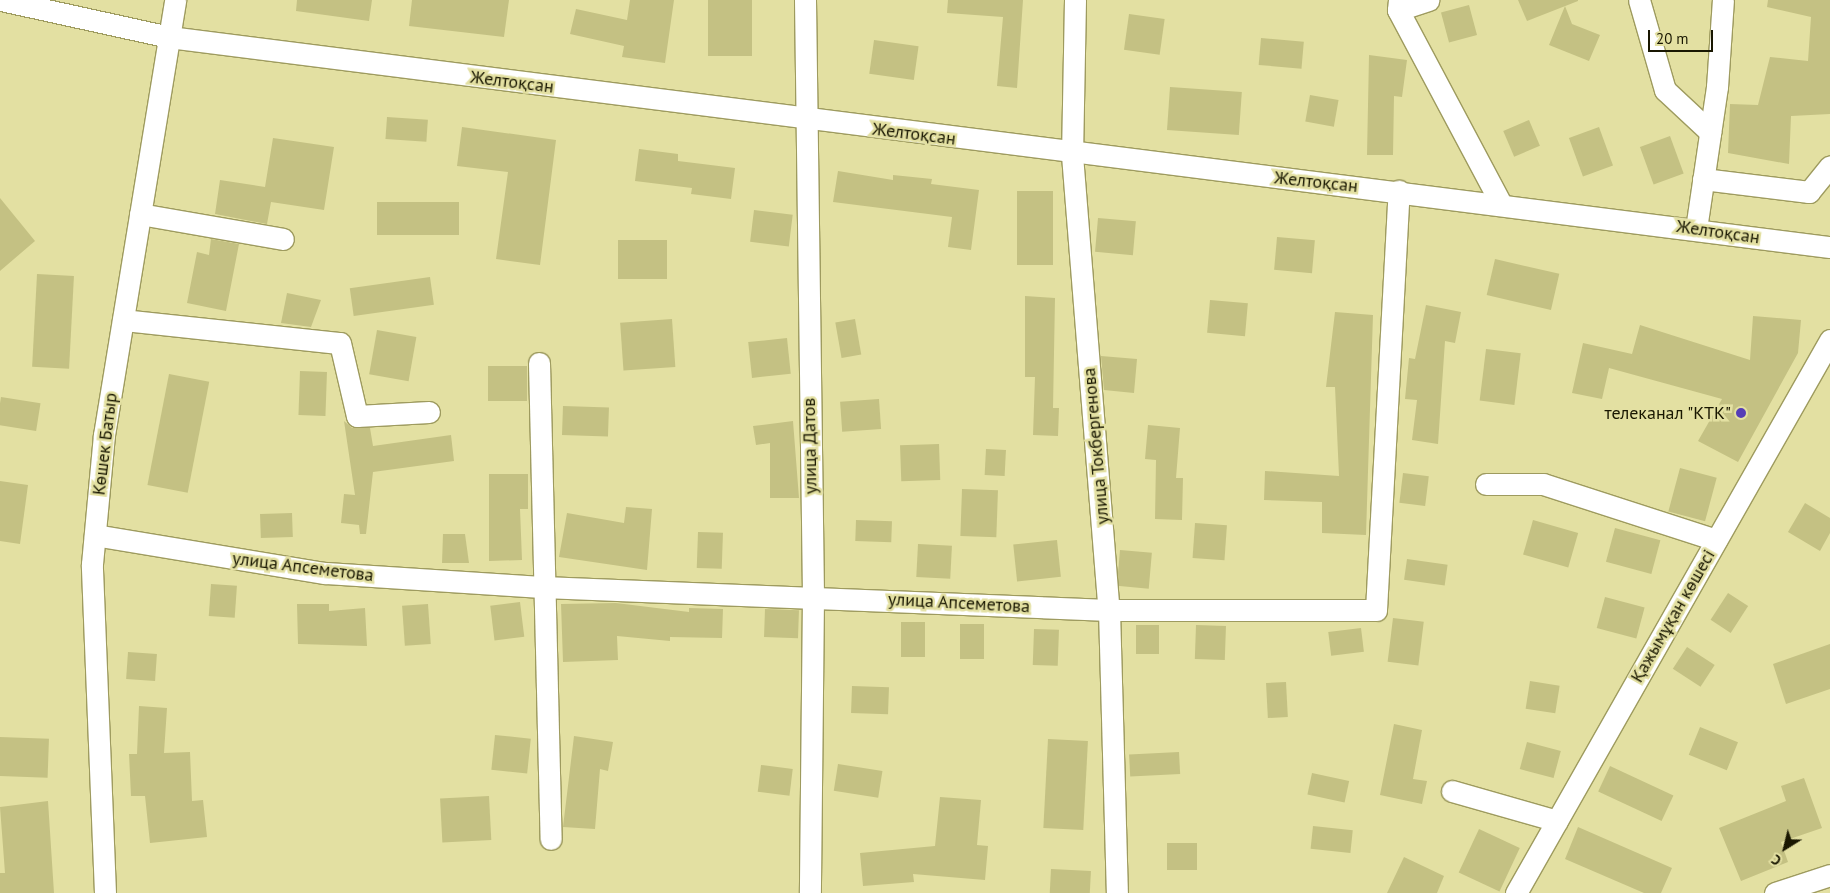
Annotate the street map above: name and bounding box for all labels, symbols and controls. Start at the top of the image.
scale bar [1650,20,1715,52]
text: 20 m [1656,29,1689,48]
street label: Желтоқсан [469,66,555,98]
street label: Желтоқсан [871,118,957,150]
street label: Желтоқсан [1273,167,1359,197]
street label: Желтоқсан [1675,215,1761,249]
street label: улица Токбергенова [1078,366,1114,526]
street label: Көшек Батыр [88,392,122,496]
street label: улица Датов [798,397,822,495]
place label: телеканал "КТК" [1603,402,1731,424]
marker: телеканал "КТК" [1735,407,1747,419]
street label: Қажымұқан көшесі [1626,546,1720,686]
street label: улица Апсеметова [231,548,375,586]
street label: улица Апсеметова [887,588,1031,618]
north arrow [1760,823,1810,873]
text: С [1768,851,1785,870]

